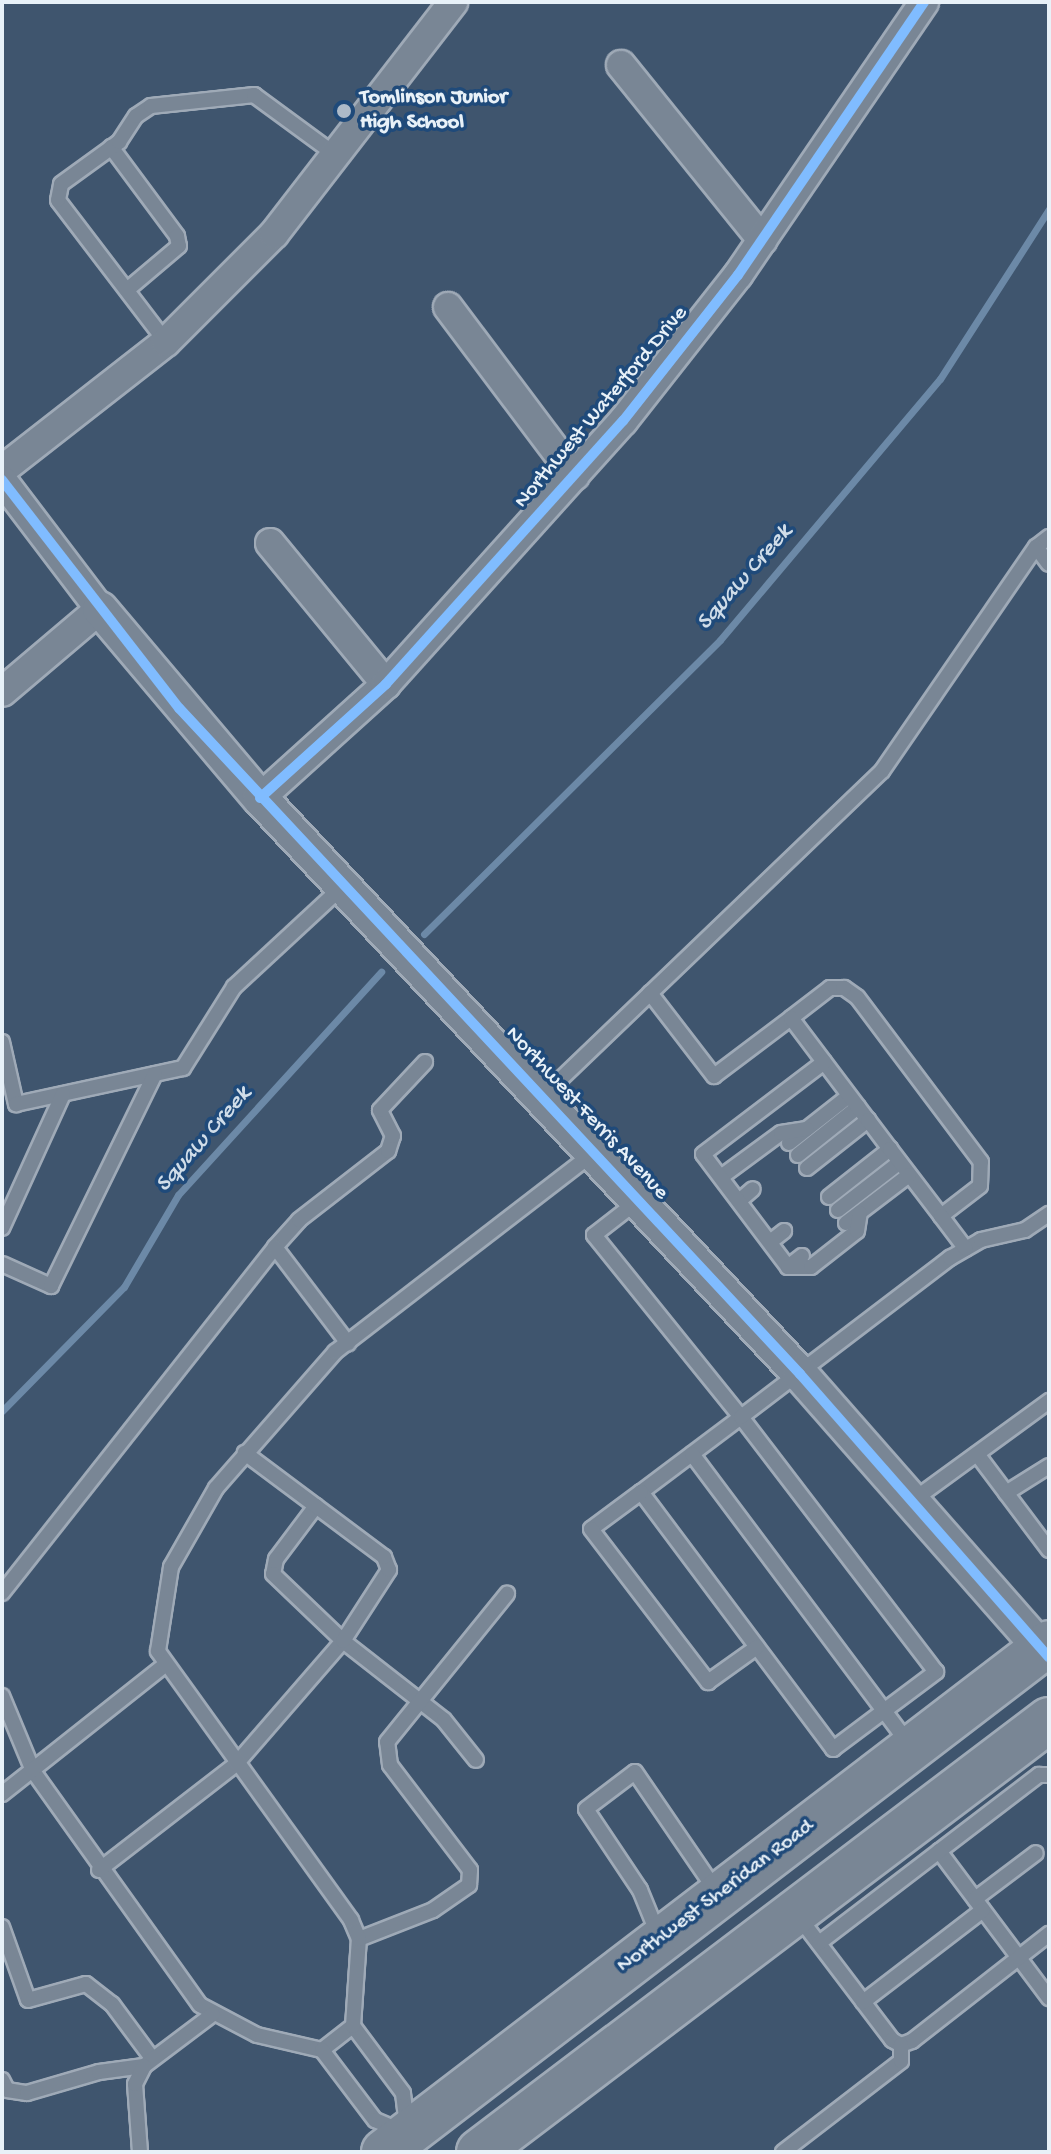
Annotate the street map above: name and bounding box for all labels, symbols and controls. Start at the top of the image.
place label: Tomlinson Junior High School [360,85,507,136]
marker: Tomlinson Junior High School [335,102,353,120]
street label: Northwest Waterford Drive [510,301,694,515]
water label: Squaw Creek [691,519,799,637]
street label: Northwest Ferris Avenue [499,1022,673,1206]
water label: Squaw Creek [150,1081,258,1199]
street label: Northwest Sheridan Road [612,1814,820,1980]

